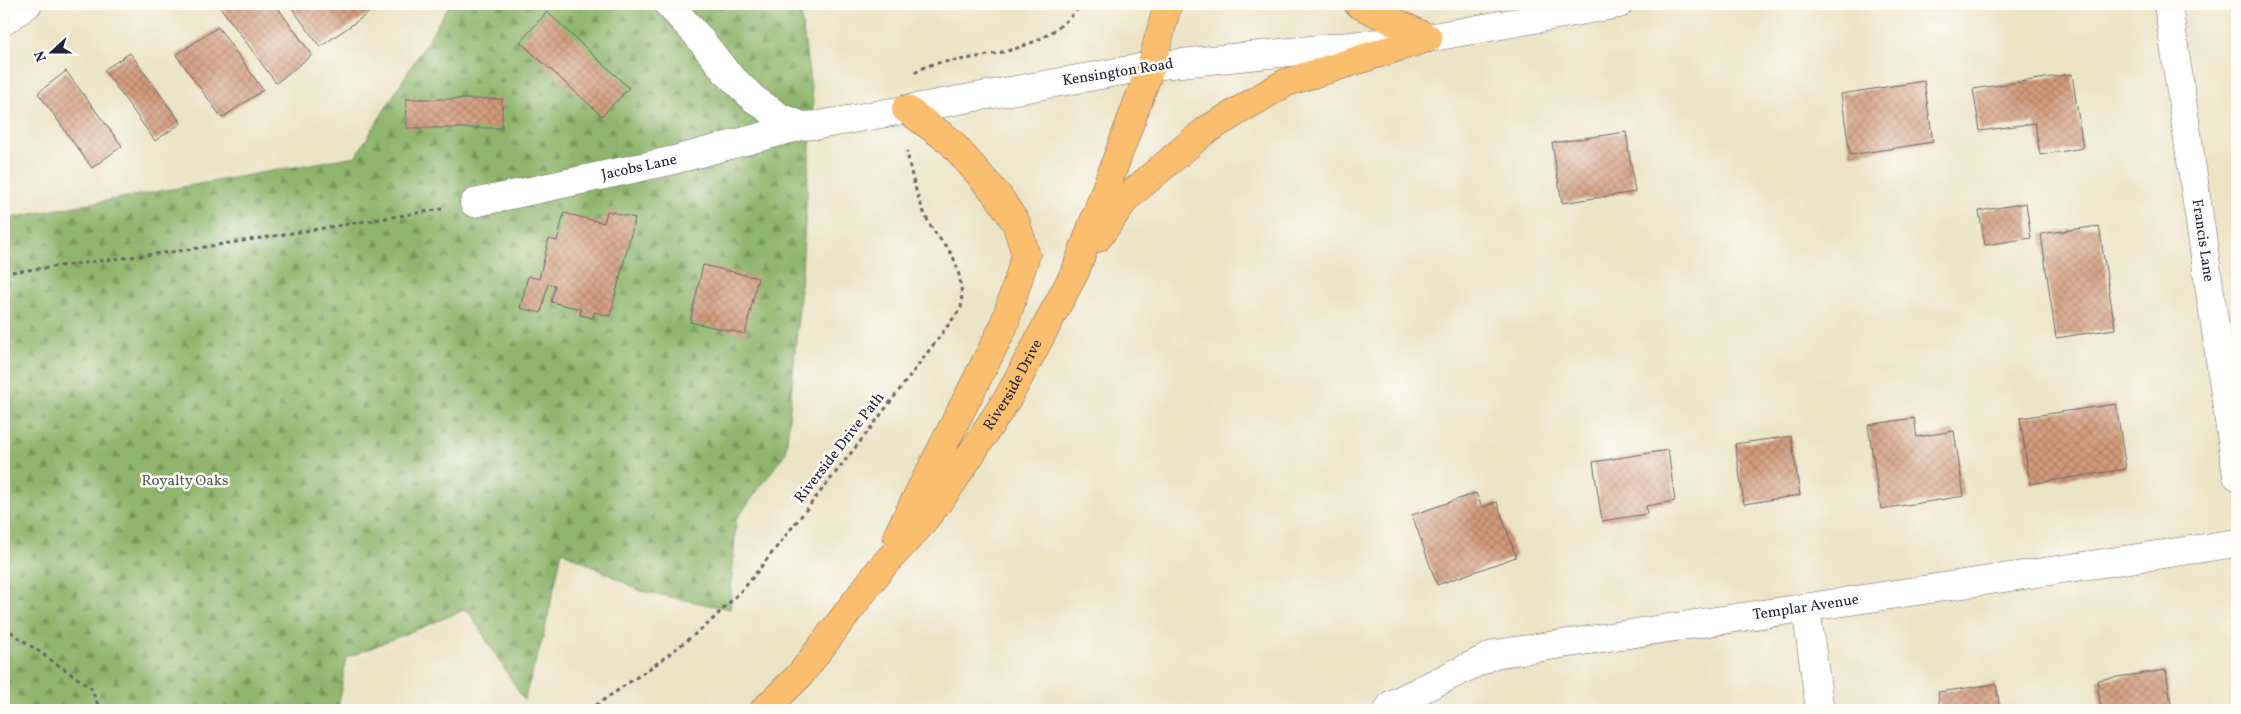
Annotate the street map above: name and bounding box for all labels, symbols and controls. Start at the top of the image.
north arrow [28,28,78,78]
text: N [31,48,52,64]
street label: Kensington Road [1061,54,1175,92]
street label: Jacobs Lane [600,149,679,186]
street label: Francis Lane [2186,198,2219,283]
street label: Riverside Drive [979,336,1048,435]
street label: Riverside Drive Path [790,388,890,508]
park label: Royalty Oaks [142,471,228,492]
street label: Templar Avenue [1751,589,1860,626]

